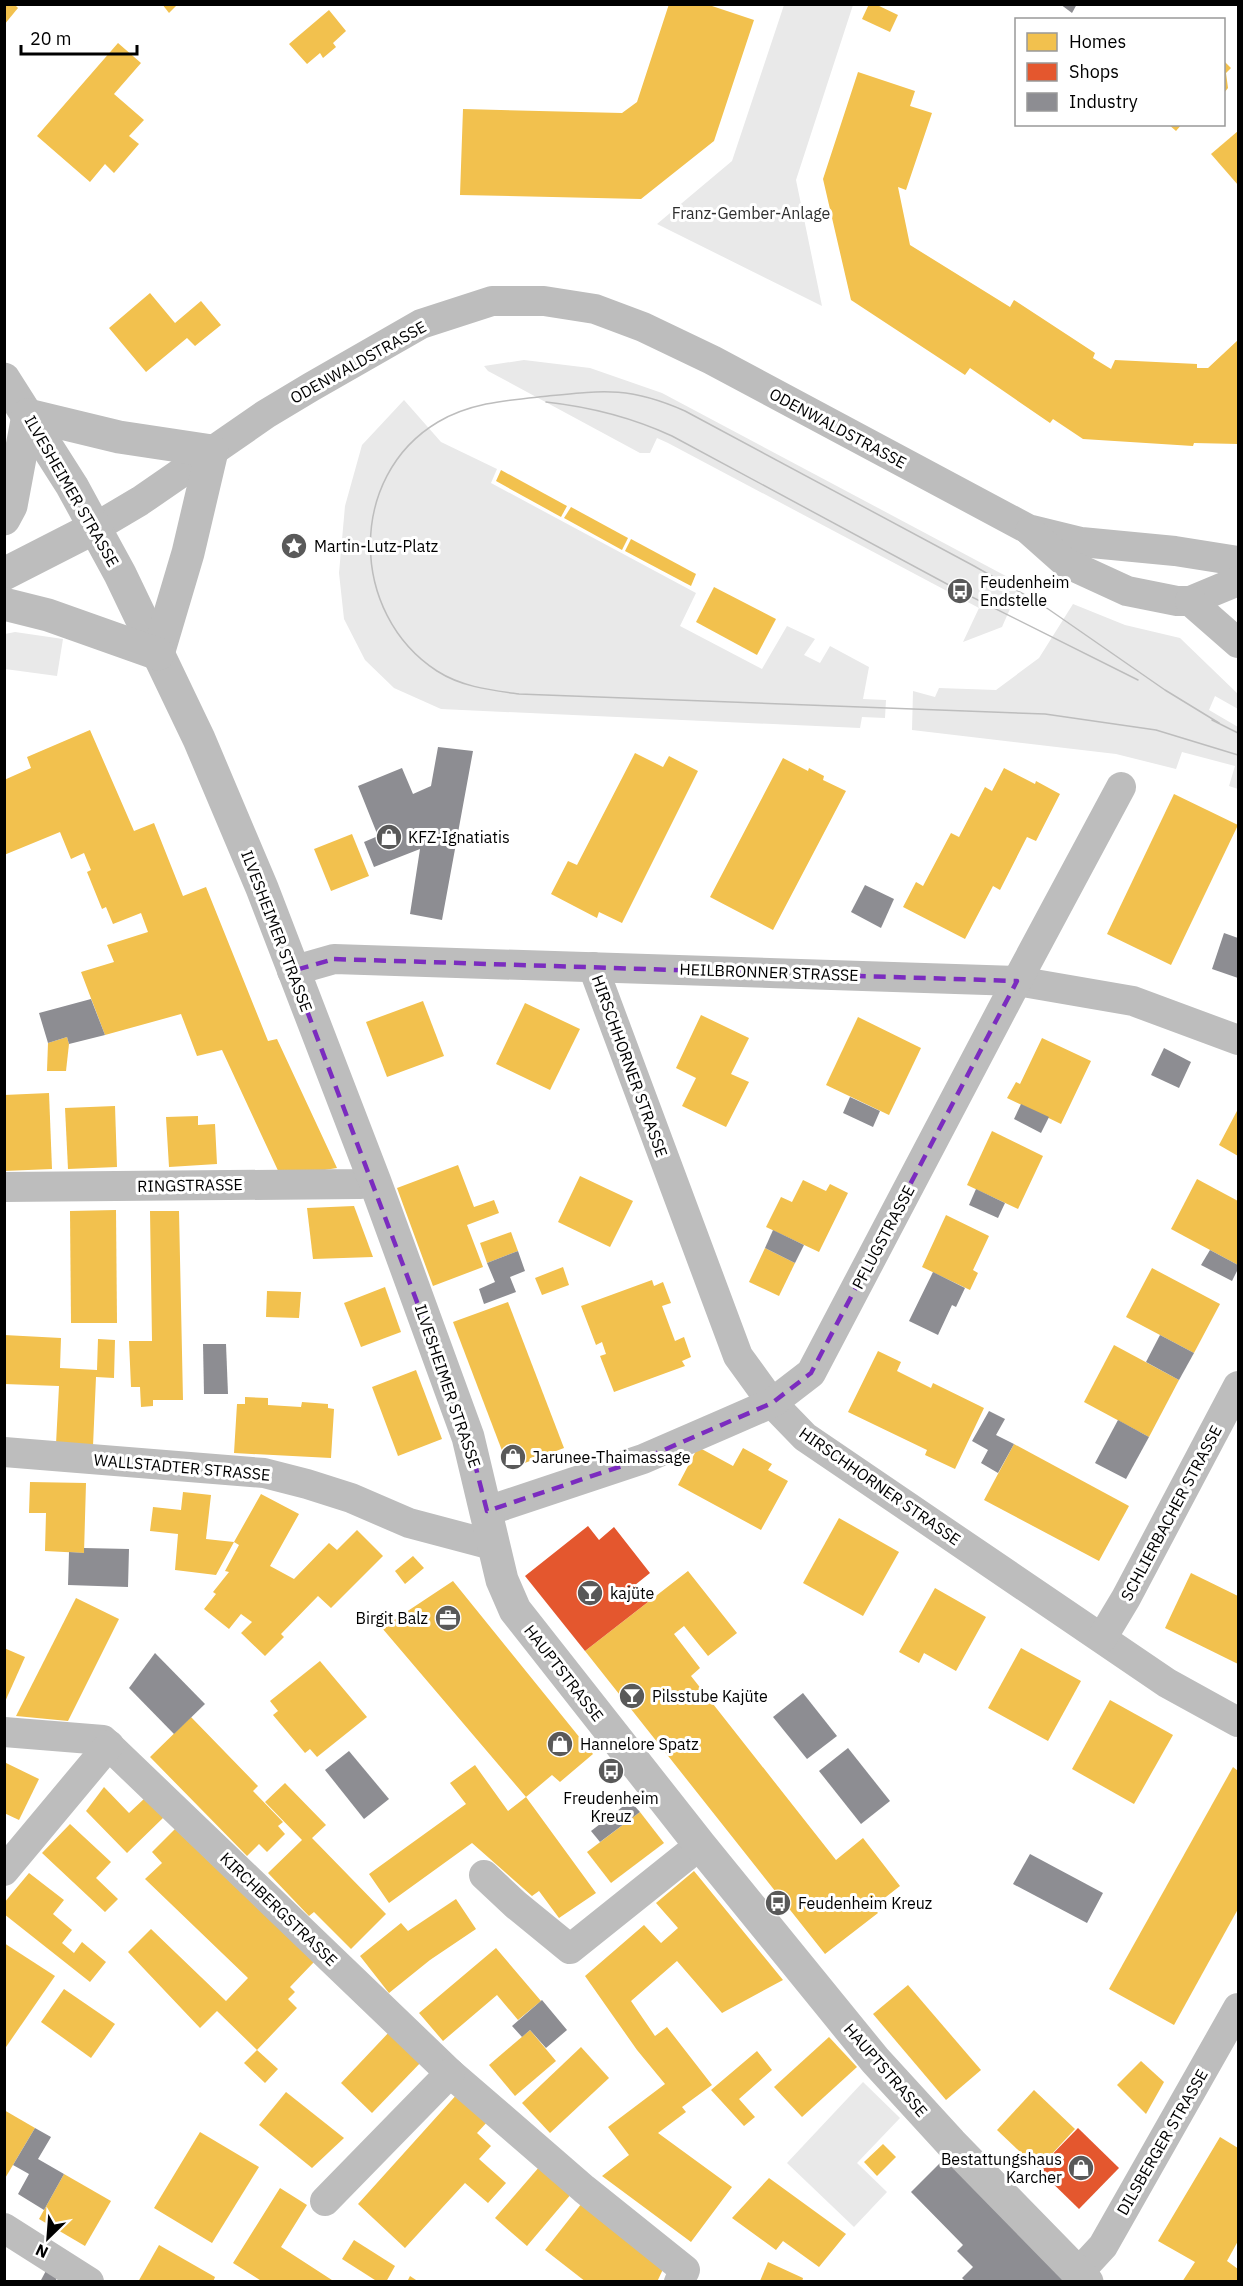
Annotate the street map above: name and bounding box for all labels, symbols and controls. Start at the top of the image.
scale bar [21,18,136,56]
legend [1015,18,1225,126]
text: 20 m [30,27,72,50]
text: Homes [1069,30,1126,53]
text: Shops [1069,60,1119,83]
text: Industry [1069,90,1138,113]
park label: Franz-Gember-Anlage [672,203,831,223]
street label: ODENWALDSTRASSE [287,316,429,408]
street label: ODENWALDSTRASSE [766,383,910,473]
street label: ILVESHEIMER STRASSE [20,412,124,570]
place icon: Martin-Lutz-Platz [279,531,309,561]
place label: Martin-Lutz-Platz [314,536,438,556]
place label: Feudenheim Endstelle [980,572,1069,610]
bus stop icon: Feudenheim Endstelle [945,576,975,606]
shop icon: KFZ-Ignatiatis [374,822,404,852]
place label: KFZ-Ignatiatis [408,827,510,847]
street label: ILVESHEIMER STRASSE [237,847,317,1015]
street label: HEILBRONNER STRASSE [679,959,859,985]
street label: HIRSCHHORNER STRASSE [588,972,672,1160]
street label: RINGSTRASSE [137,1174,243,1196]
street label: PFLUGSTRASSE [847,1182,919,1292]
street label: ILVESHEIMER STRASSE [411,1302,485,1470]
street label: SCHLIERBACHER STRASSE [1116,1422,1226,1604]
street label: HIRSCHHORNER STRASSE [795,1423,965,1549]
shop icon: Jarunee-Thaimassage [498,1442,528,1472]
place label: Jarunee-Thaimassage [532,1447,691,1467]
street label: WALLSTADTER STRASSE [93,1449,271,1485]
bar icon: kajüte [575,1578,605,1608]
place label: kajüte [610,1583,655,1603]
office icon: Birgit Balz [433,1603,463,1633]
place label: Birgit Balz [355,1608,428,1628]
street label: HAUPTSTRASSE [520,1621,608,1725]
bar icon: Pilsstube Kajüte [617,1681,647,1711]
place label: Pilsstube Kajüte [652,1686,768,1706]
shop icon: Hannelore Spatz [545,1729,575,1759]
place label: Hannelore Spatz [580,1734,699,1754]
bus stop icon: Freudenheim Kreuz [596,1756,626,1786]
place label: Freudenheim Kreuz [563,1788,659,1826]
street label: KIRCHBERGSTRASSE [216,1848,342,1970]
bus stop icon: Feudenheim Kreuz [763,1888,793,1918]
place label: Feudenheim Kreuz [798,1893,932,1913]
street label: HAUPTSTRASSE [840,2019,932,2121]
street label: DILSBERGER STRASSE [1112,2065,1212,2219]
place label: Bestattungshaus Karcher [941,2149,1062,2187]
shop icon: Bestattungshaus Karcher [1066,2153,1096,2183]
north arrow [18,2208,78,2268]
text: N [32,2240,51,2263]

